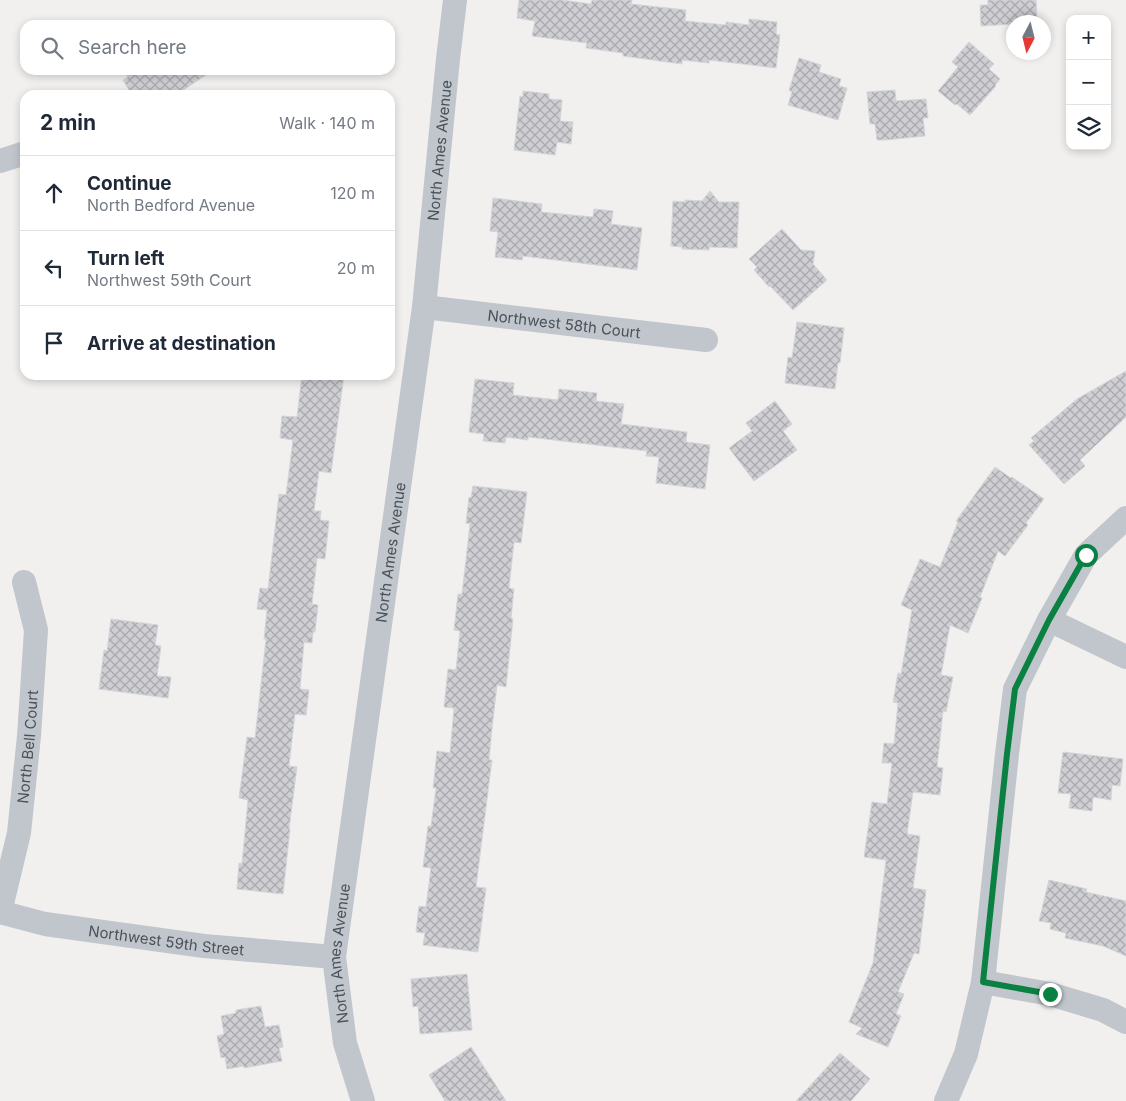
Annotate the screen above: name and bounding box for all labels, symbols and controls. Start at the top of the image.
north arrow [1006,15,1051,60]
map controls [1066,15,1111,150]
button: + [1066,15,1111,60]
search box [20,20,395,75]
icon: search [38,34,66,62]
text: Search here [78,36,187,59]
button: − [1066,60,1111,105]
street label: North Ames Avenue [423,79,455,222]
button: layers [1066,105,1111,150]
text: 2 min [40,110,96,135]
text: Walk · 140 m [279,113,375,133]
text: Continue [87,172,172,195]
icon: ahead [40,179,68,207]
text: 120 m [330,183,375,203]
text: North Bedford Avenue [87,195,255,215]
text: Turn left [87,247,165,270]
icon: left [40,254,68,282]
text: 20 m [337,258,375,278]
text: Northwest 59th Court [87,270,251,290]
street label: Northwest 58th Court [487,305,642,342]
icon: arrive [40,329,68,357]
text: Arrive at destination [87,332,276,355]
street label: North Ames Avenue [371,481,409,624]
route start [1075,544,1098,567]
street label: North Bell Court [13,689,42,804]
street label: North Ames Avenue [324,882,354,1025]
street label: Northwest 59th Street [87,921,245,959]
route end [1039,983,1062,1006]

